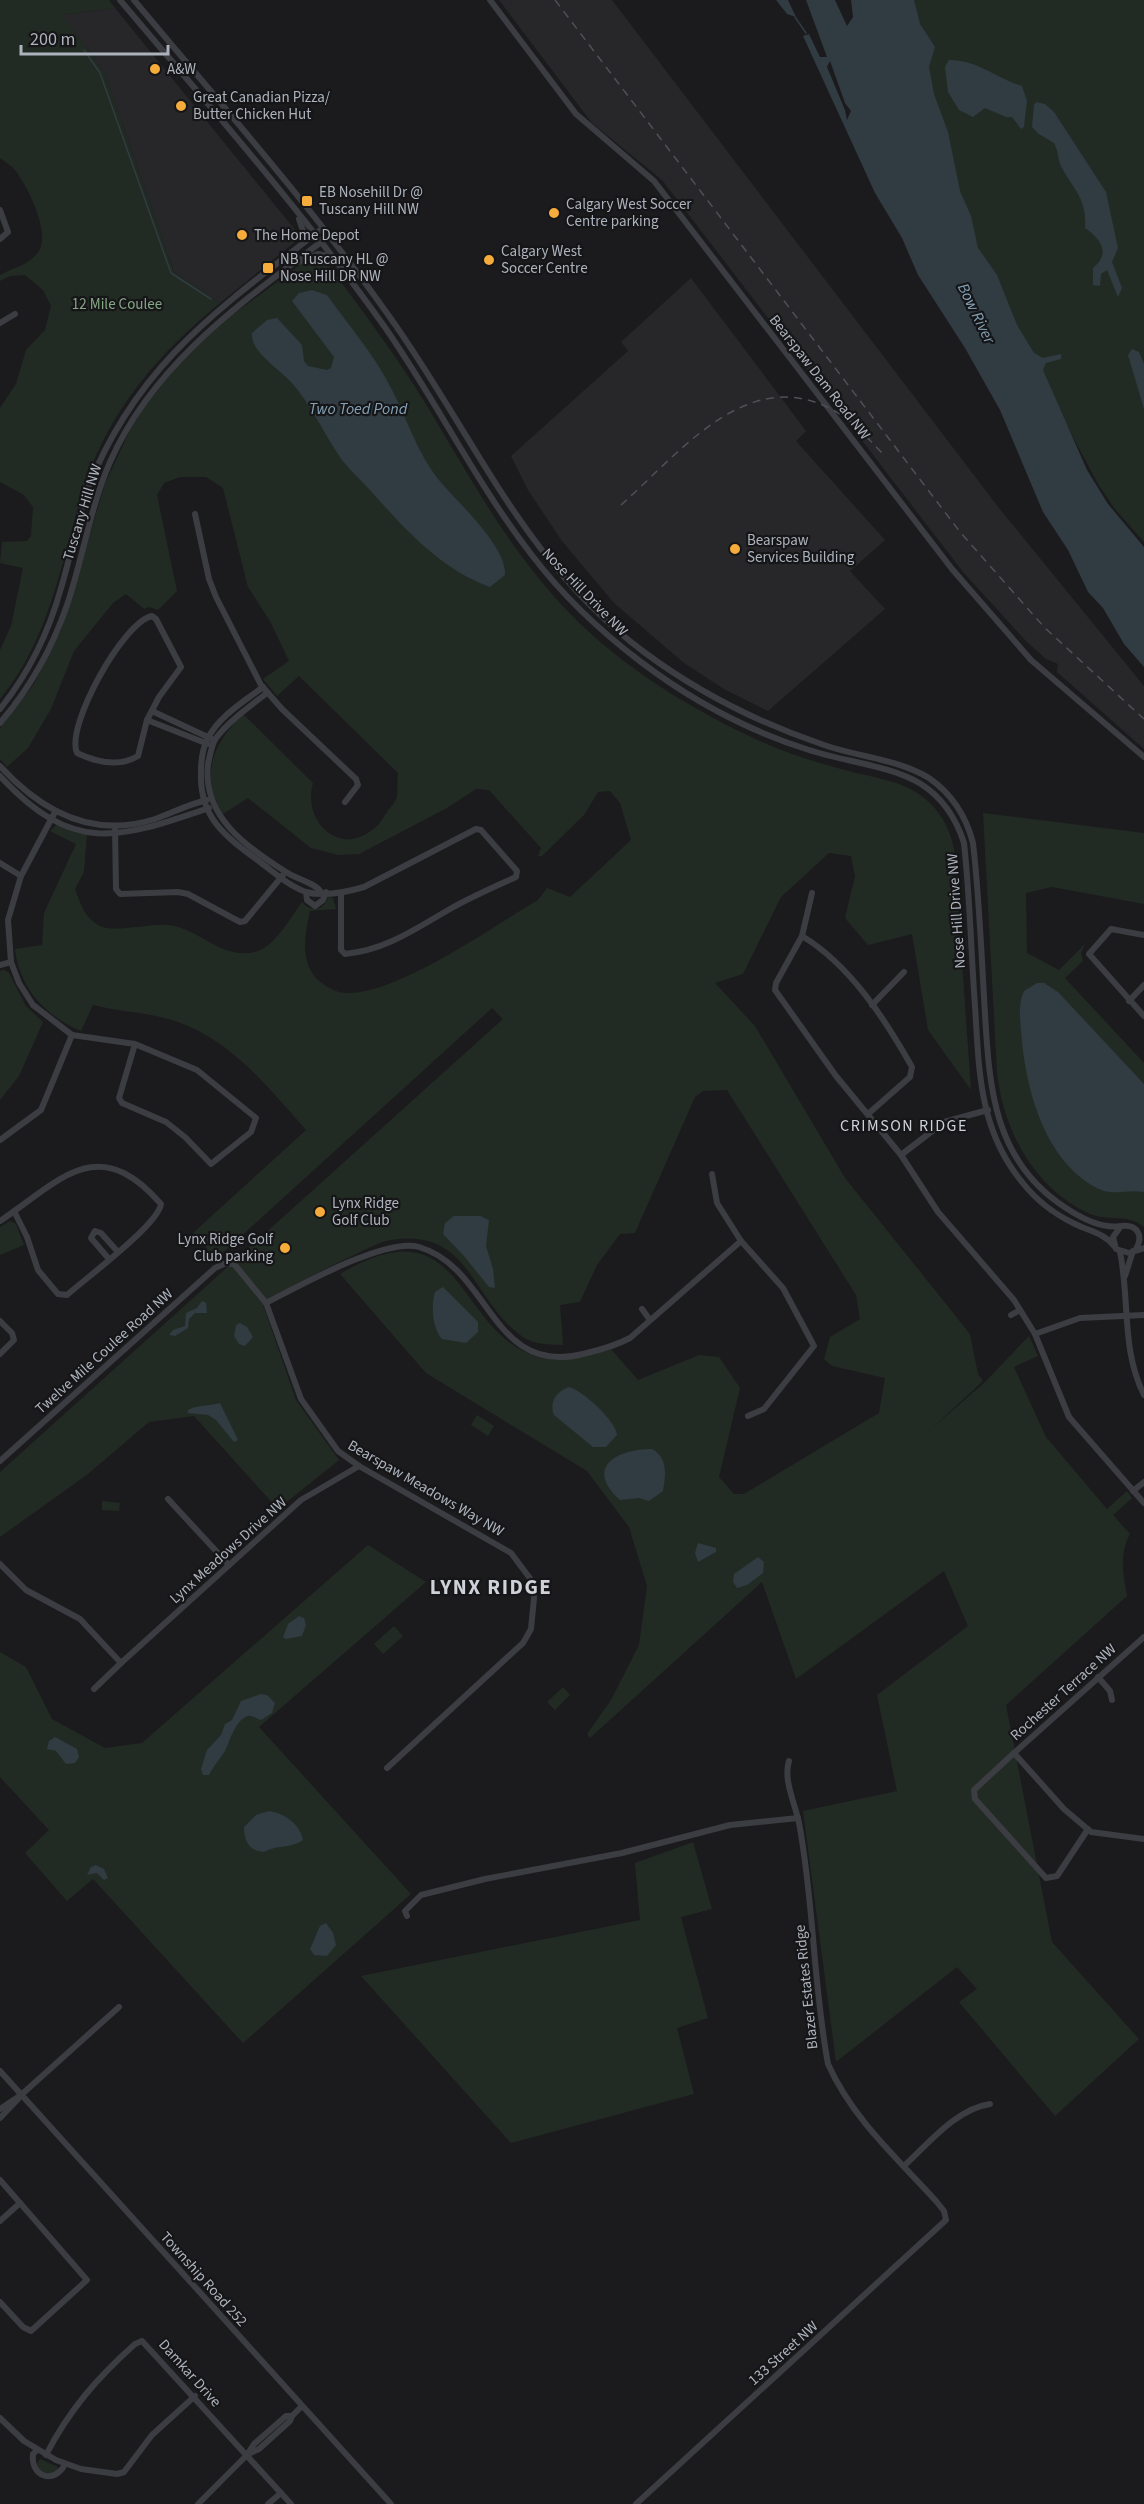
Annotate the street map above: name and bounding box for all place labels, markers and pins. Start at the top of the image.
place label: A&W [167,59,196,80]
marker: A&W [148,62,162,76]
place label: Great Canadian Pizza/ Butter Chicken Hut [193,87,331,125]
marker: Great Canadian Pizza/ Butter Chicken Hut [174,99,188,113]
place label: EB Nosehill Dr @ Tuscany Hill NW [319,182,423,220]
marker: EB Nosehill Dr @ Tuscany Hill NW [300,194,314,208]
place label: Calgary West Soccer Centre parking [566,194,692,232]
marker: Calgary West Soccer Centre parking [547,206,561,220]
place label: The Home Depot [254,225,359,246]
marker: The Home Depot [235,228,249,242]
place label: Calgary West Soccer Centre [501,241,588,279]
place label: NB Tuscany HL @ Nose Hill DR NW [280,249,389,287]
marker: Calgary West Soccer Centre [482,253,496,267]
marker: NB Tuscany HL @ Nose Hill DR NW [261,261,275,275]
place label: Bearspaw Services Building [747,530,855,568]
marker: Bearspaw Services Building [728,542,742,556]
place label: Lynx Ridge Golf Club [332,1193,399,1231]
marker: Lynx Ridge Golf Club [313,1205,327,1219]
place label: Lynx Ridge Golf Club parking [177,1229,274,1267]
marker: Lynx Ridge Golf Club parking [278,1241,292,1255]

